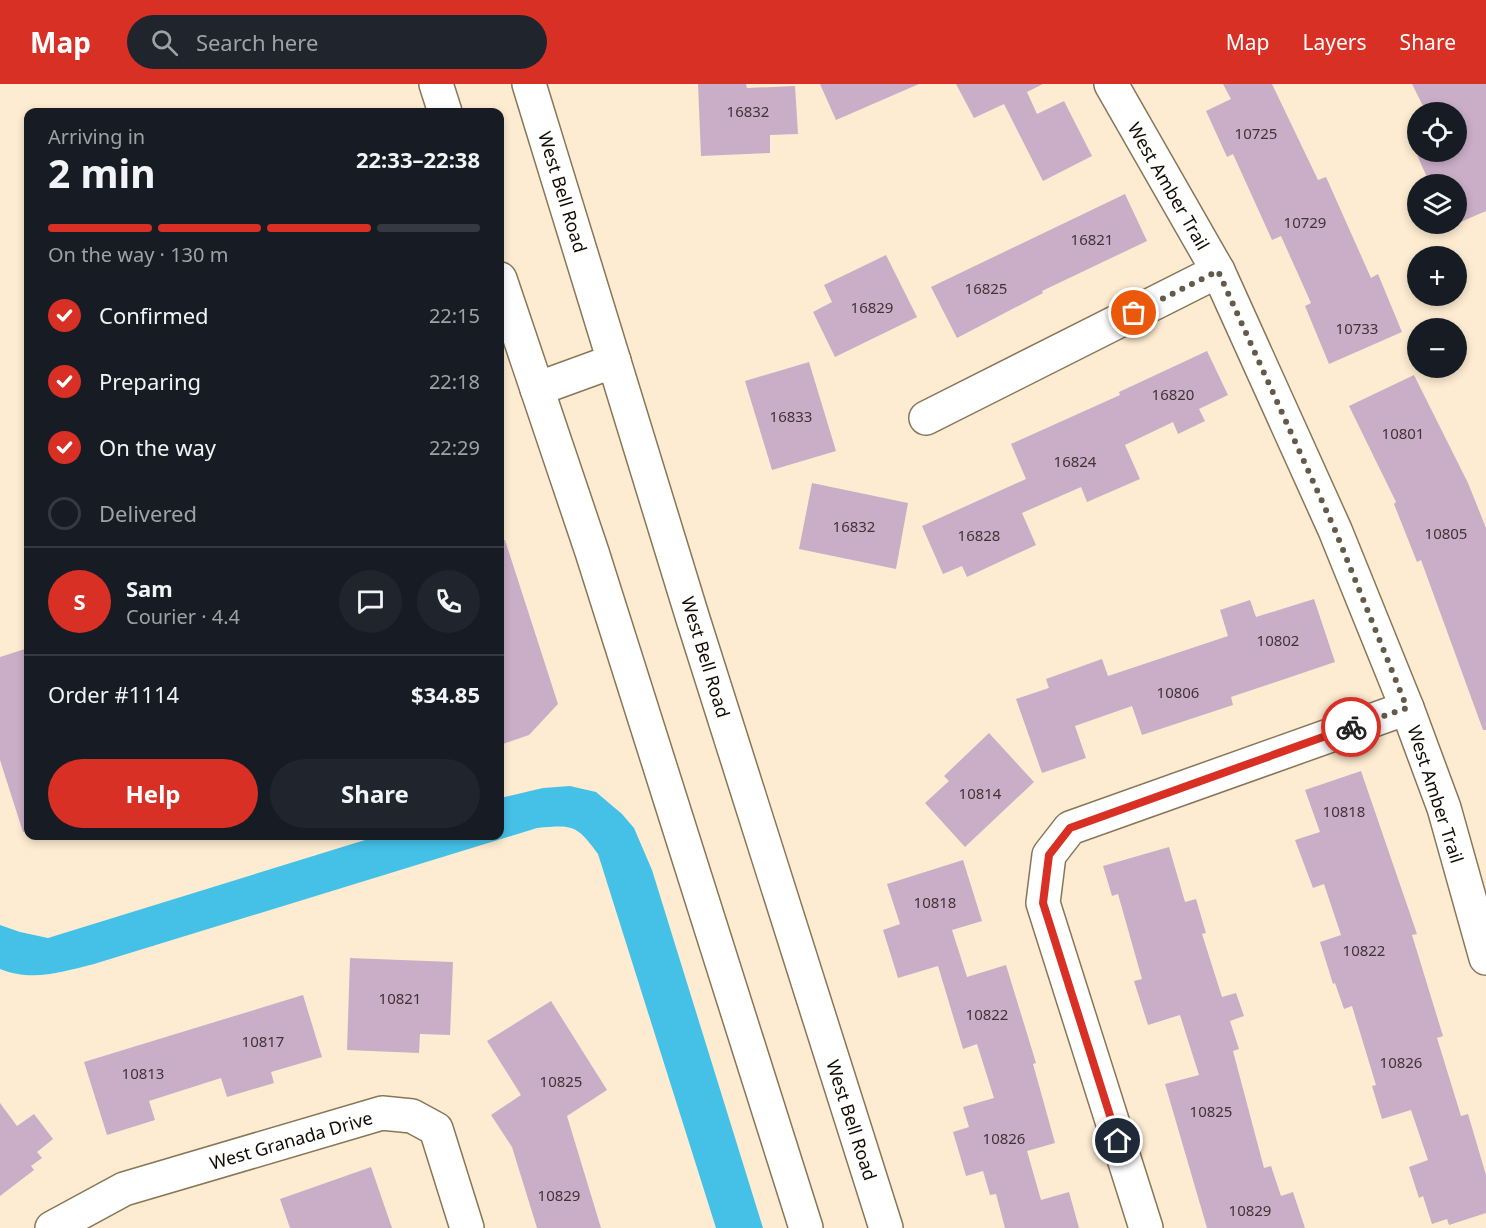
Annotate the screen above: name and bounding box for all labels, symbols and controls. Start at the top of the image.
search box [127,15,547,69]
text: Map [30,23,91,61]
icon: search [148,26,181,59]
text: Search here [196,27,318,57]
text: Map [1226,28,1270,56]
text: Layers [1303,28,1367,56]
text: Share [1400,28,1456,56]
house number: 16832 [727,101,769,121]
map controls [1407,102,1467,378]
button: locate [1407,102,1467,162]
street label: West Amber Trail [1123,118,1215,254]
text: Arriving in [48,123,145,150]
house number: 10725 [1235,123,1277,143]
street label: West Bell Road [533,129,593,255]
text: 22:33–22:38 [356,144,480,174]
text: 2 min [48,146,155,199]
button: layers [1407,174,1467,234]
house number: 10729 [1284,212,1326,232]
house number: 16821 [1071,229,1113,249]
text: On the way · 130 m [48,241,228,268]
button: + [1407,246,1467,306]
house number: 16825 [965,278,1007,298]
pin [1108,287,1159,338]
icon: bag [1117,296,1150,329]
house number: 16829 [851,297,893,317]
icon: check [48,299,81,332]
text: Confirmed [99,300,209,330]
text: 22:15 [429,302,480,329]
house number: 10733 [1336,318,1378,338]
button: − [1407,318,1467,378]
icon: check [48,365,81,398]
text: Preparing [99,366,201,396]
text: 22:18 [429,368,480,395]
house number: 16820 [1152,384,1194,404]
house number: 16833 [770,406,812,426]
house number: 10801 [1382,423,1424,443]
icon: check [48,431,81,464]
text: On the way [99,432,216,462]
text: 22:29 [429,434,480,461]
house number: 16824 [1054,451,1097,471]
text: Delivered [99,498,197,528]
house number: 16832 [833,516,875,536]
house number: 10805 [1425,523,1467,543]
house number: 16828 [958,525,1000,545]
button: chat [339,570,402,633]
button: phone [417,570,480,633]
text: Sam [126,573,173,603]
text: S [73,586,86,616]
street label: West Bell Road [676,594,736,720]
text: Courier · 4.4 [126,603,240,630]
house number: 10802 [1257,630,1299,650]
text: Order #1114 [48,679,179,709]
text: $34.85 [411,679,480,709]
house number: 10806 [1157,682,1199,702]
courier [1321,697,1381,757]
icon: bike [1335,711,1368,744]
street label: West Amber Trail [1402,722,1470,866]
button: Help [48,759,258,828]
button: Share [270,759,480,828]
house number: 10814 [959,783,1002,803]
house number: 10818 [1323,801,1365,821]
house number: 10818 [914,892,956,912]
house number: 10822 [1343,940,1385,960]
house number: 10821 [379,988,421,1008]
house number: 10822 [966,1004,1008,1024]
house number: 10817 [242,1031,284,1051]
house number: 10826 [1380,1052,1422,1072]
street label: West Bell Road [821,1057,883,1183]
house number: 10813 [122,1063,164,1083]
house number: 10825 [540,1071,582,1091]
house number: 10825 [1190,1101,1232,1121]
street label: West Granada Drive [207,1105,375,1175]
pin [1092,1115,1143,1166]
icon: home [1101,1124,1134,1157]
house number: 10826 [983,1128,1025,1148]
house number: 10829 [538,1185,580,1205]
house number: 10829 [1229,1200,1271,1220]

